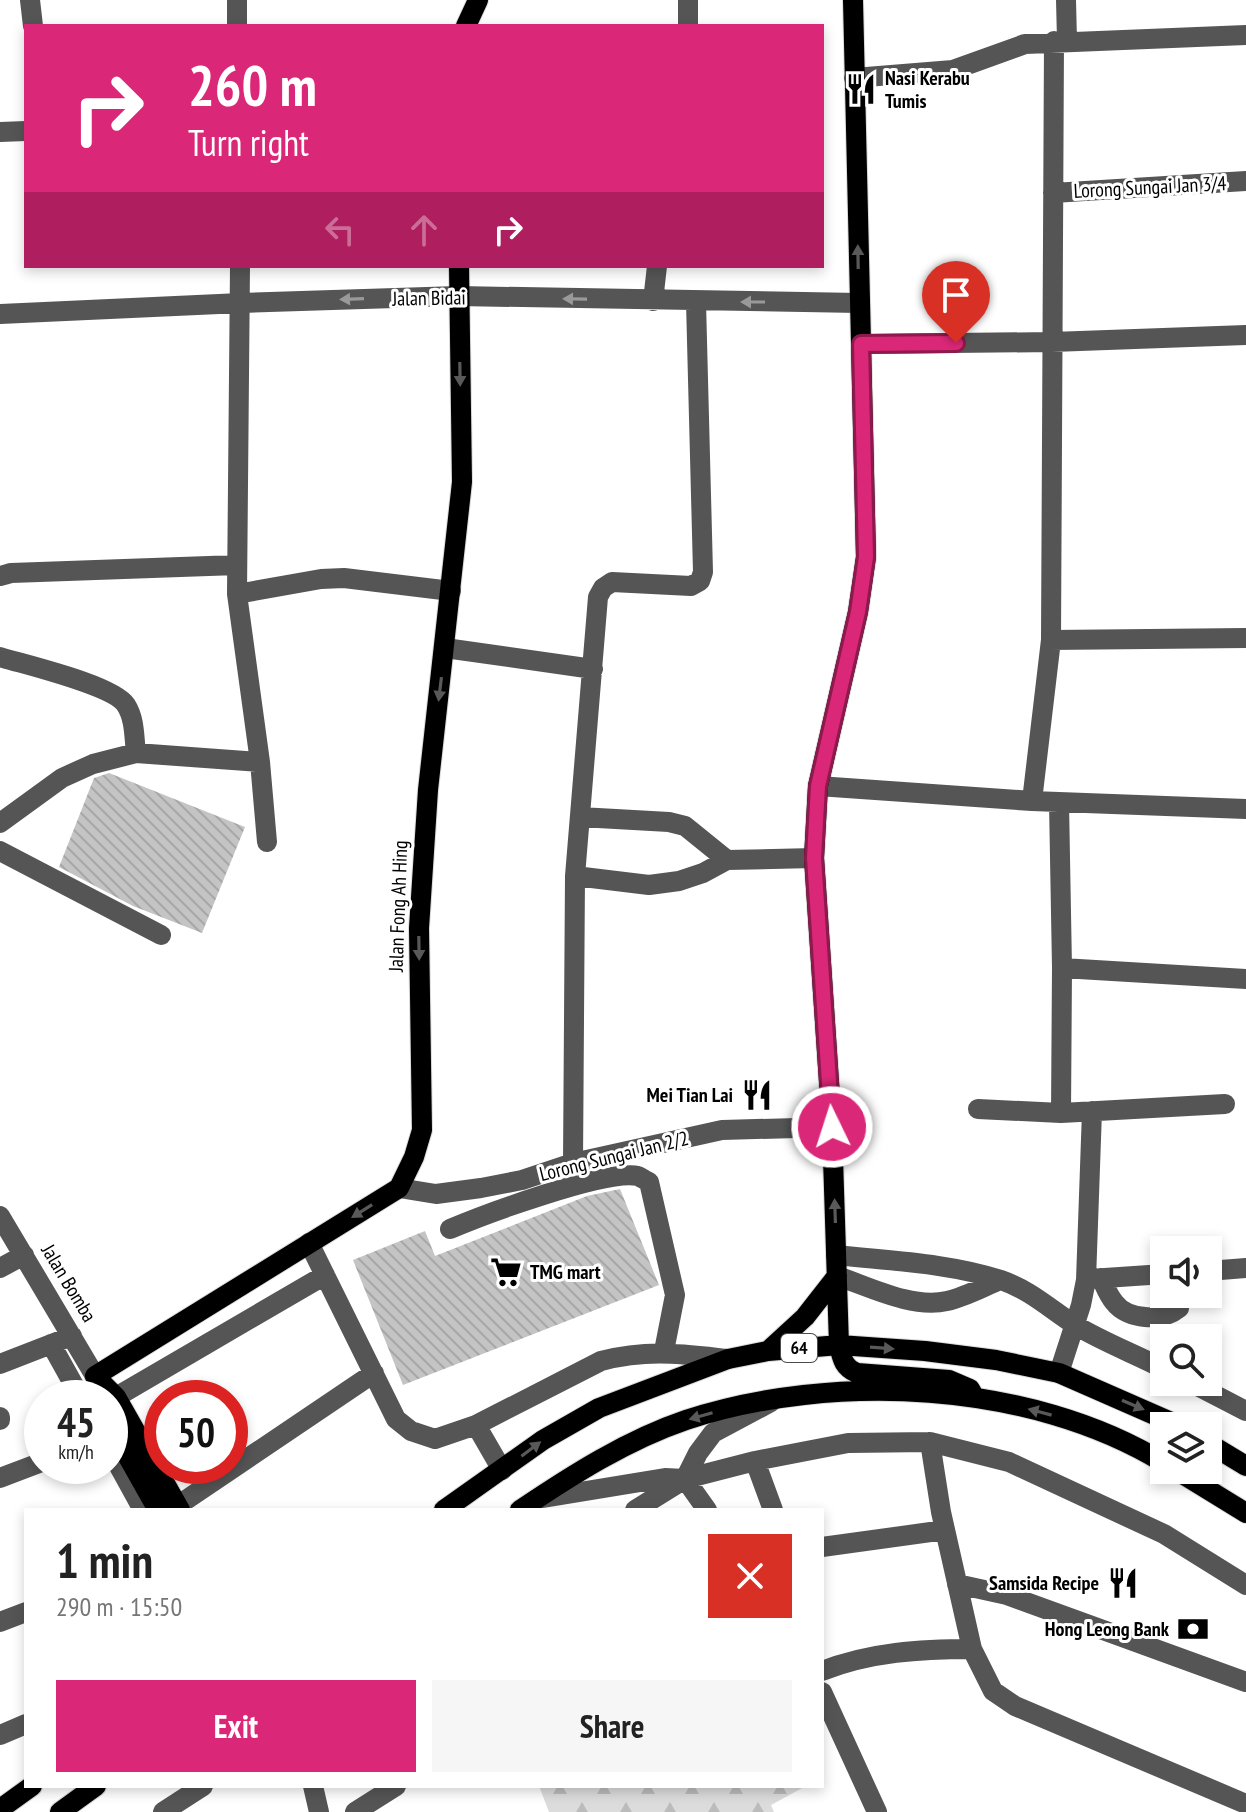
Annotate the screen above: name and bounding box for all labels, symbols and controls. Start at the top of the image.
text: 260 m [188,49,317,121]
icon: right [56,56,160,160]
place label: Nasi Kerabu Tumis [885,65,970,114]
restaurant icon: Nasi Kerabu Tumis [844,72,878,106]
text: Turn right [188,119,309,166]
street label: Lorong Sungai Jan 3/4 [1073,170,1227,204]
icon: left [318,208,362,252]
icon: ahead [402,208,446,252]
icon: right [486,208,530,252]
one-way arrow [852,244,864,269]
pin [922,261,990,343]
icon: arrive [934,273,978,317]
street label: Jalan Bidai [391,284,466,312]
one-way arrow [339,293,364,306]
one-way arrow [562,293,587,305]
one-way arrow [740,296,765,308]
one-way arrow [454,362,466,387]
one-way arrow [433,677,446,702]
street label: Jalan Fong Ah Hing [383,840,413,973]
one-way arrow [413,936,425,961]
restaurant icon: Mei Tian Lai [740,1078,774,1112]
place label: Mei Tian Lai [647,1082,733,1108]
position arrow [790,1085,874,1169]
street label: Lorong Sungai Jan 2/2 [537,1125,691,1187]
one-way arrow [828,1198,841,1223]
one-way arrow [351,1204,373,1218]
map controls [1150,1236,1222,1484]
button: sound [1150,1236,1222,1308]
street label: Jalan Bomba [35,1238,102,1327]
supermarket icon: TMG mart [489,1255,523,1289]
place label: TMG mart [530,1259,601,1285]
button: search [1150,1324,1222,1396]
road number: 64 [781,1334,817,1362]
one-way arrow [869,1342,894,1355]
speed limit sign: 50 [144,1380,248,1484]
text: 45 [57,1396,95,1448]
one-way arrow [1121,1398,1145,1411]
one-way arrow [1028,1405,1052,1418]
one-way arrow [689,1410,713,1423]
button: layers [1150,1412,1222,1484]
text: km/h [58,1439,94,1465]
one-way arrow [521,1441,541,1457]
text: 1 min [56,1529,153,1591]
button: close [708,1534,792,1618]
restaurant icon: Samsida Recipe [1106,1566,1140,1600]
place label: Samsida Recipe [989,1570,1099,1596]
text: 290 m · 15:50 [56,1590,182,1623]
bank icon: Hong Leong Bank [1176,1612,1210,1646]
place label: Hong Leong Bank [1045,1616,1170,1642]
button: Exit [56,1680,416,1772]
button: Share [432,1680,792,1772]

